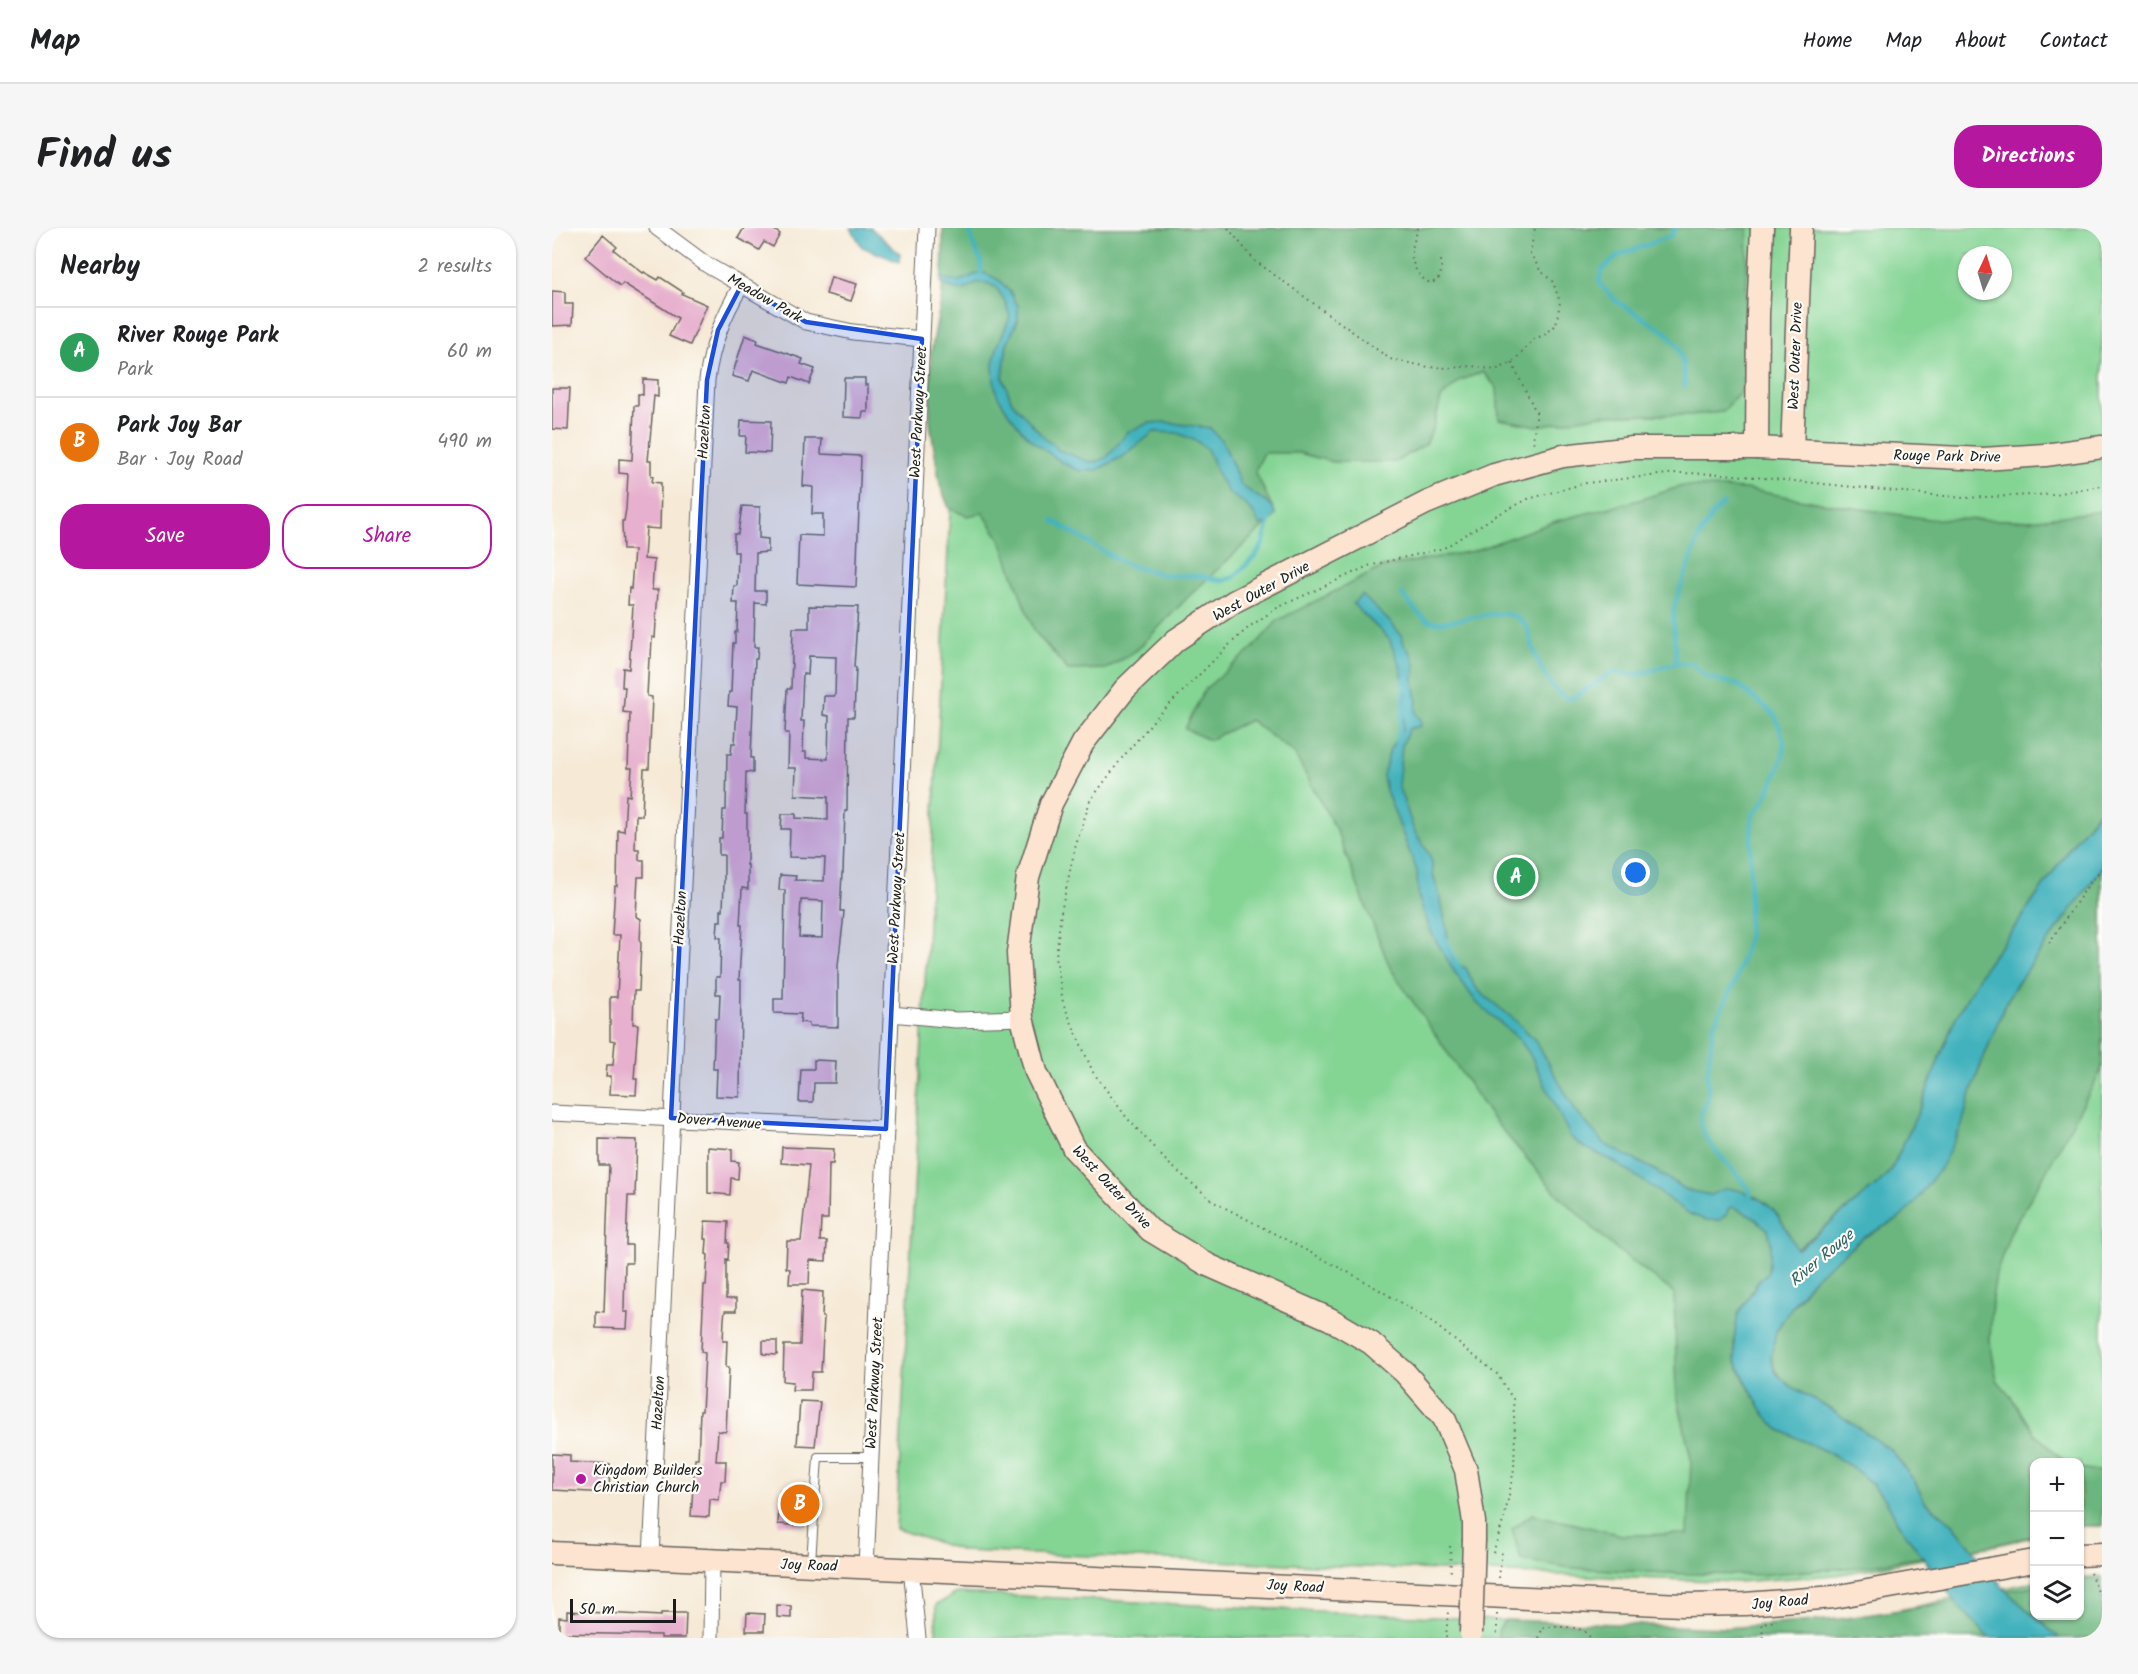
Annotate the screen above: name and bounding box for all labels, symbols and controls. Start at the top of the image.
text: Map [30,19,81,64]
text: Home [1803,25,1852,58]
text: Map [1885,25,1922,58]
text: About [1955,25,2006,58]
text: Contact [2039,25,2108,58]
text: Find us [36,123,172,190]
button: Directions [1954,125,2102,188]
text: Nearby [60,246,140,288]
north arrow [1958,246,2012,300]
text: 2 results [417,251,492,283]
street label: Meadow Park [722,268,807,331]
street label: West Outer Drive [1782,301,1810,410]
text: River Rouge Park [117,319,278,354]
text: A [73,336,86,368]
text: 60 m [447,336,492,368]
street label: West Parkway Street [904,345,934,479]
text: Park [117,354,153,386]
street label: Hazelton [692,404,718,460]
text: Park Joy Bar [117,409,241,444]
text: B [73,426,86,458]
text: 490 m [437,426,492,458]
text: Bar · Joy Road [117,444,242,476]
street label: Rouge Park Drive [1893,444,2001,470]
button: Save [60,504,270,569]
button: Share [282,504,492,569]
street label: West Outer Drive [1208,555,1315,629]
street label: West Parkway Street [882,831,912,965]
pin: A [1496,854,1536,900]
your location [1621,858,1650,887]
street label: Hazelton [668,890,694,946]
street label: Dover Avenue [676,1107,762,1137]
street label: West Outer Drive [1066,1140,1157,1236]
water label: River Rouge [1784,1222,1861,1293]
street label: West Parkway Street [860,1316,890,1450]
street label: Hazelton [646,1375,672,1431]
map controls [2030,1458,2084,1620]
button: + [2030,1458,2084,1512]
place label: Kingdom Builders Christian Church [593,1459,703,1500]
marker: Kingdom Builders Christian Church [574,1472,588,1486]
pin: B [780,1482,820,1526]
button: − [2030,1512,2084,1566]
street label: Joy Road [780,1553,838,1579]
button: layers [2030,1566,2084,1620]
street label: Joy Road [1266,1574,1325,1600]
street label: Joy Road [1751,1589,1810,1617]
scale bar [570,1596,676,1624]
text: 50 m [579,1597,615,1622]

